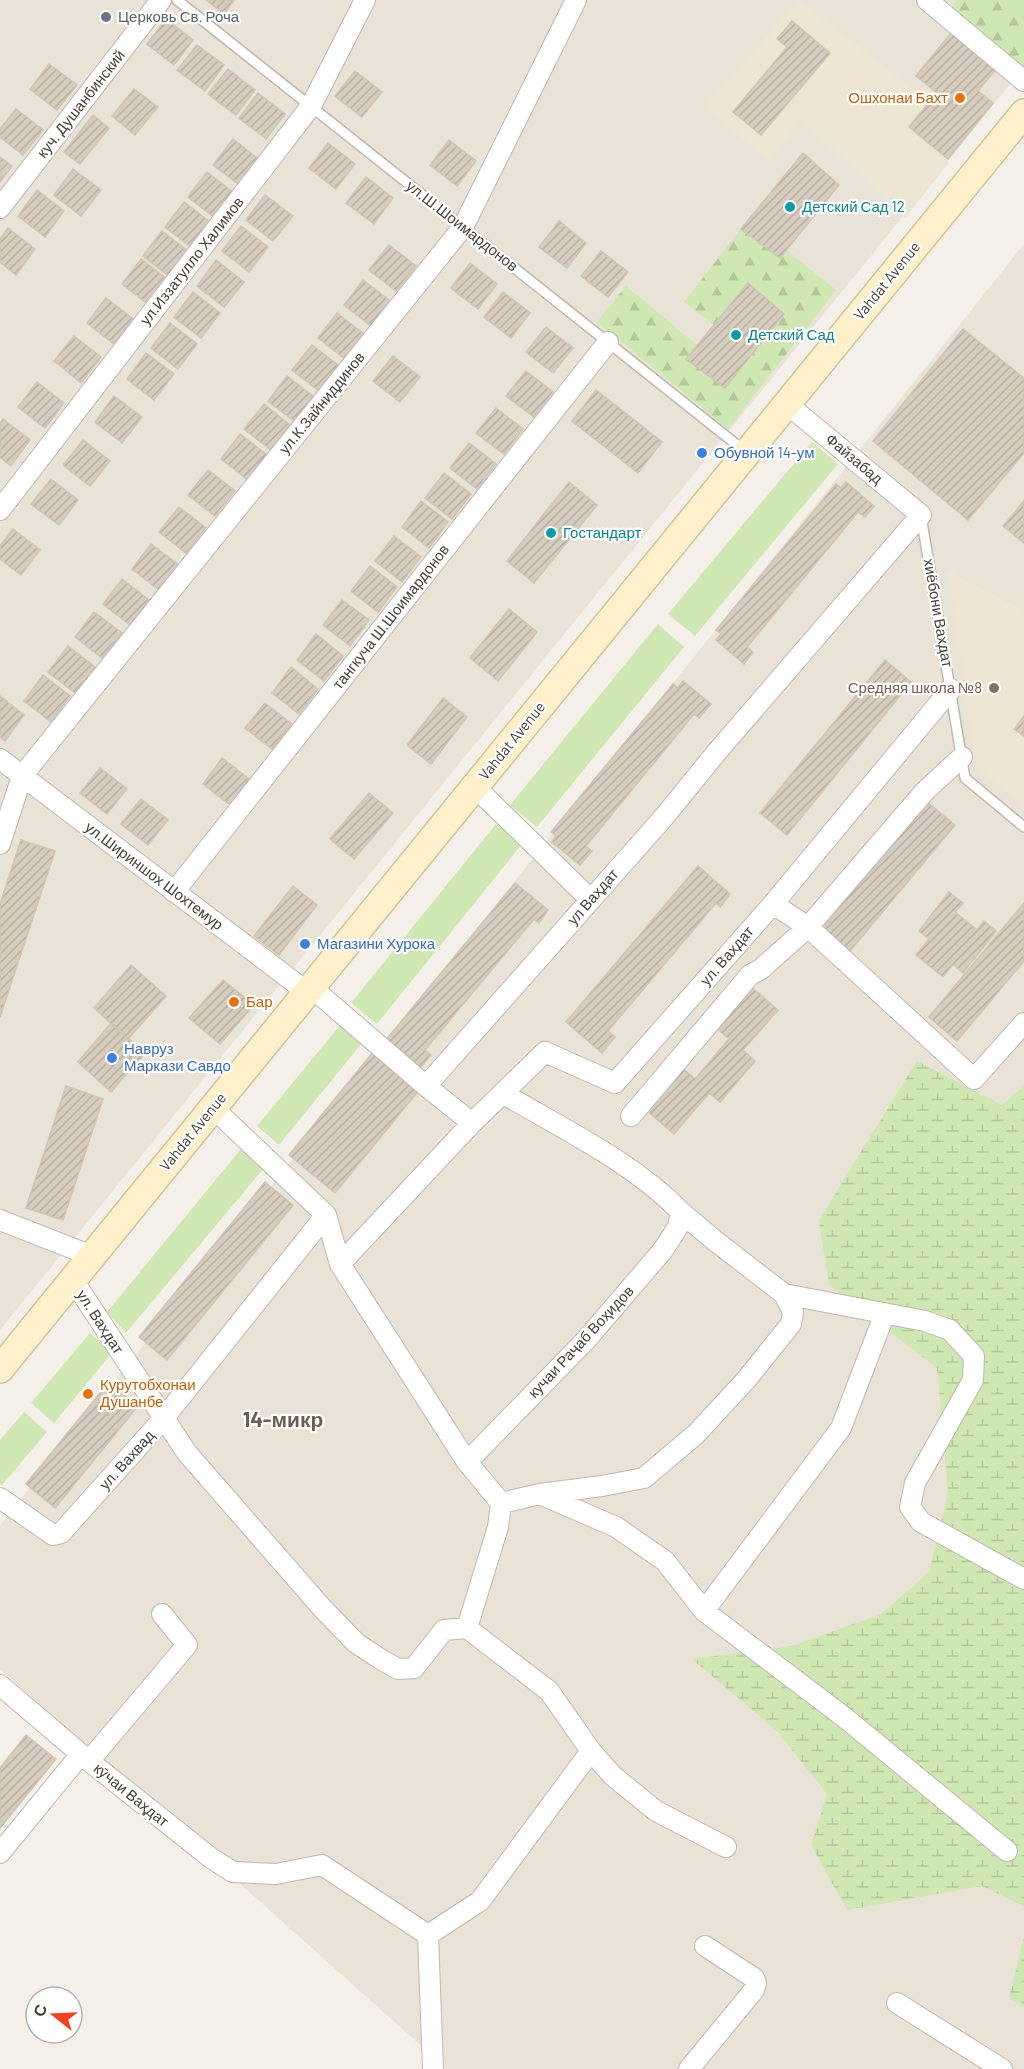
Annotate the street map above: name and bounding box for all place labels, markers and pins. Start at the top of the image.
place label: Церковь Св. Роча [118,7,240,25]
marker: Церковь Св. Роча [99,10,113,24]
place label: Ошхонаи Бахт [848,88,948,106]
marker: Ошхонаи Бахт [953,91,967,105]
place label: Детский Сад 12 [802,197,905,215]
marker: Детский Сад 12 [783,200,797,214]
place label: Детский Сад [748,325,835,343]
marker: Детский Сад [729,328,743,342]
place label: Обувной 14-ум [714,443,814,461]
marker: Обувной 14-ум [695,446,709,460]
place label: Гостандарт [563,523,641,541]
marker: Гостандарт [544,526,558,540]
place label: Средняя школа №8 [848,678,982,696]
marker: Средняя школа №8 [987,681,1001,695]
place label: Магазини Хурока [317,934,436,952]
marker: Магазини Хурока [298,937,312,951]
place label: Бар [246,992,273,1010]
marker: Бар [227,995,241,1009]
place label: Навруз Маркази Савдо [124,1039,231,1074]
marker: Навруз Маркази Савдо [105,1051,119,1065]
place label: Курутобхонаи Душанбе [100,1375,196,1410]
marker: Курутобхонаи Душанбе [81,1387,95,1401]

